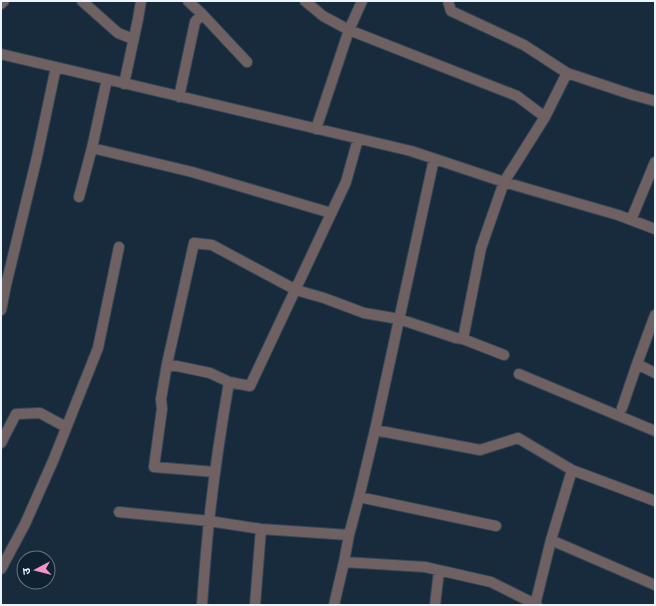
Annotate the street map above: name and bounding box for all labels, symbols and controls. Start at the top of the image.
north arrow [16,550,56,590]
text: उ [19,567,33,575]

